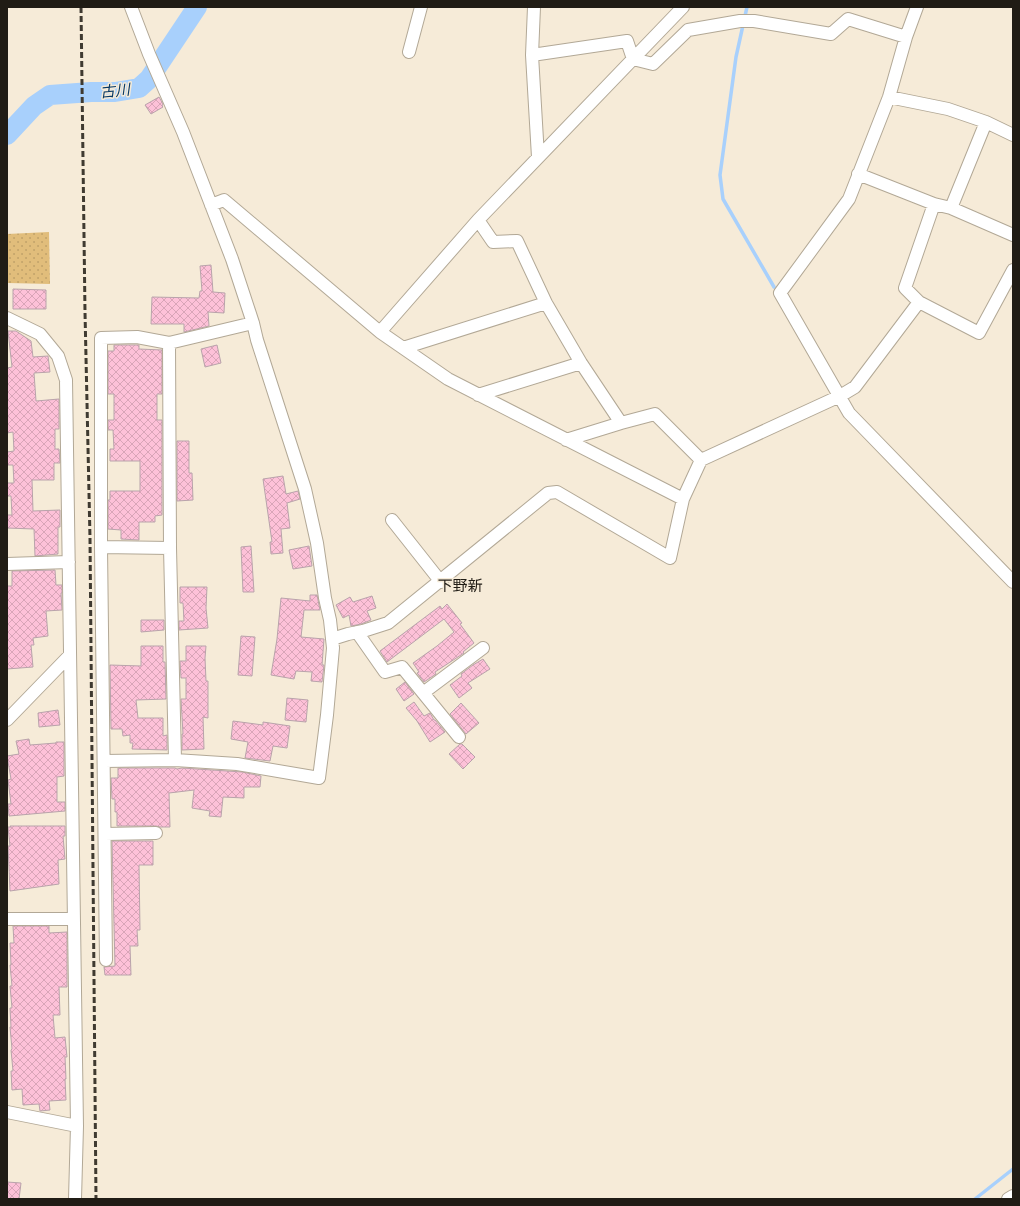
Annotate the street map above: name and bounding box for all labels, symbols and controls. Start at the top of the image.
water label: 古川 [99,80,133,102]
district label: 下野新 [437,577,483,595]

